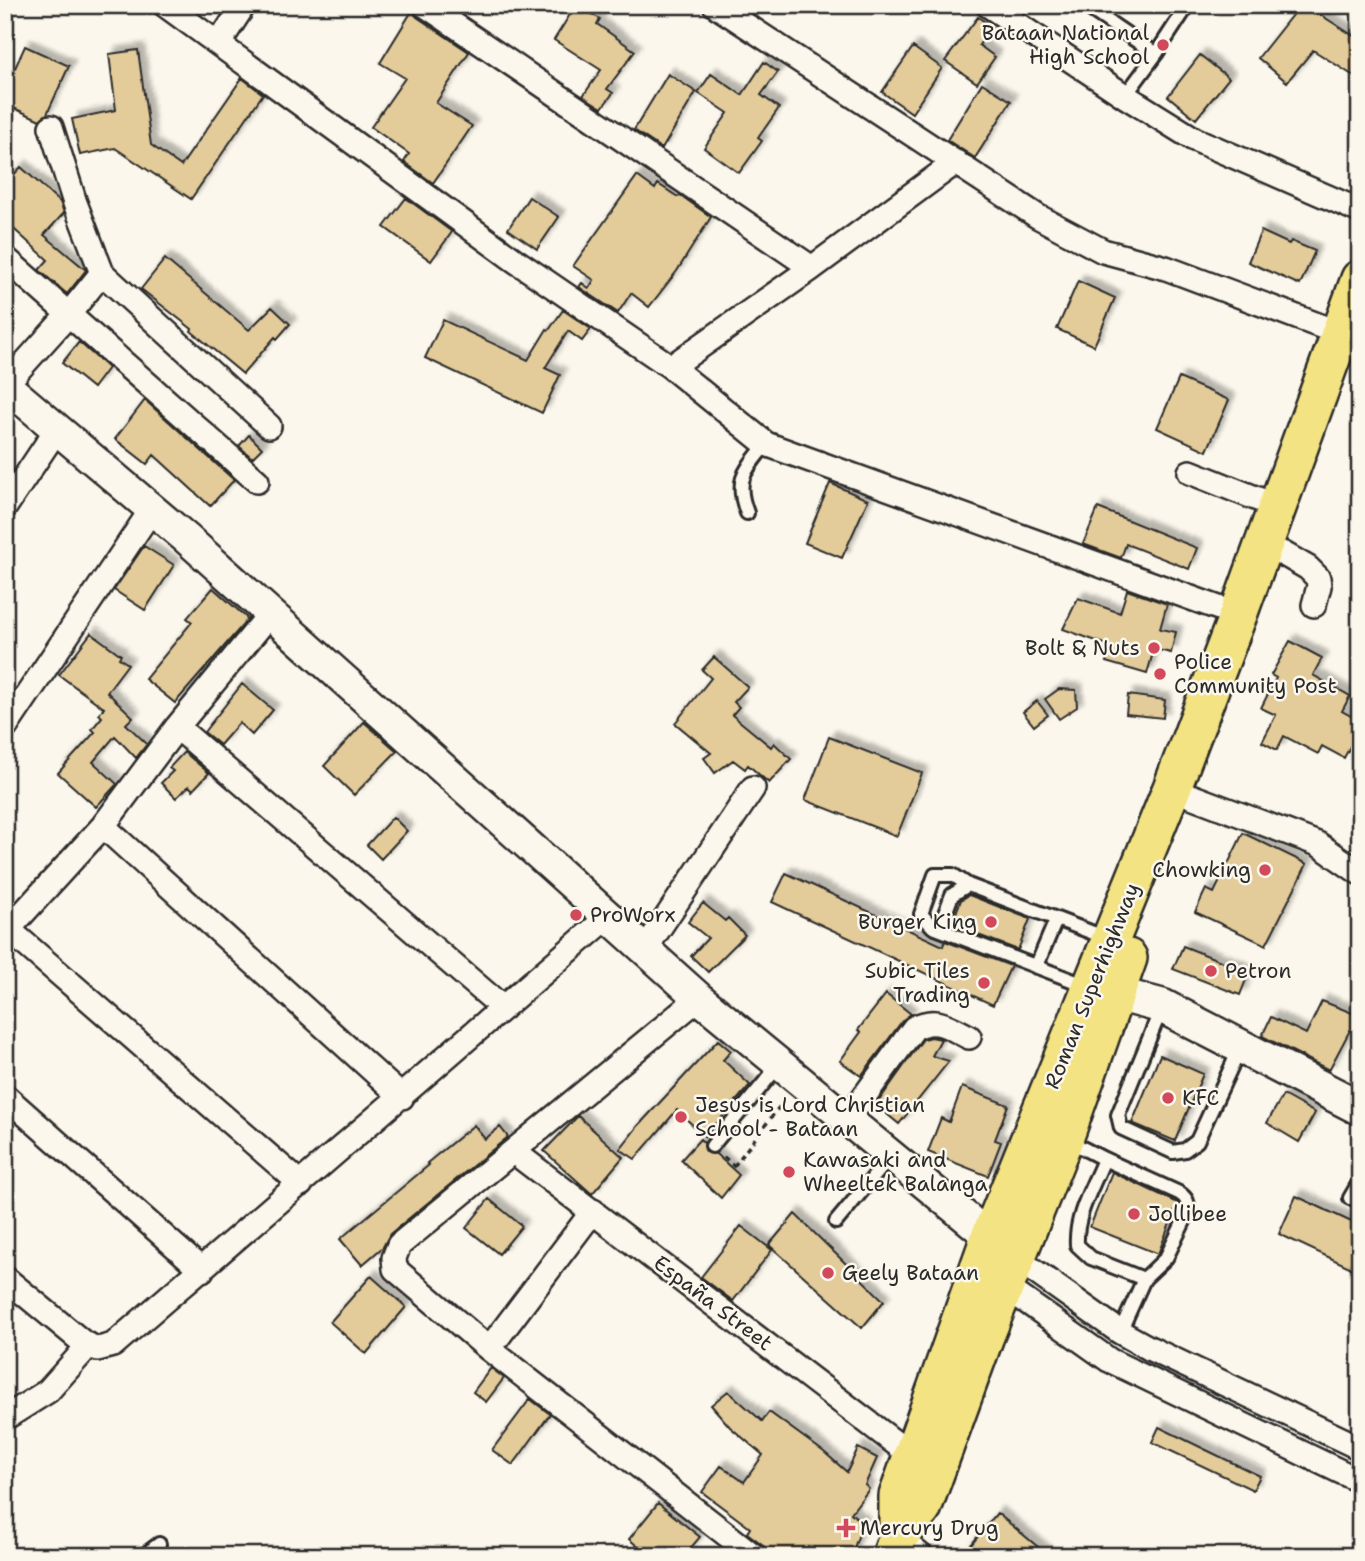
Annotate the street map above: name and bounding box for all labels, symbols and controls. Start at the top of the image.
place label: Bataan National High School [982,19,1150,71]
marker: Bataan National High School [1155,37,1171,53]
place label: Bolt & Nuts [1025,634,1140,662]
marker: Bolt & Nuts [1146,640,1162,656]
place label: Police Community Post [1174,648,1337,700]
marker: Police Community Post [1152,666,1168,682]
place label: Chowking [1152,856,1251,884]
marker: Chowking [1257,862,1273,878]
street label: Roman Superhighway [1038,879,1146,1093]
place label: ProWorx [590,901,675,929]
marker: ProWorx [568,907,584,923]
place label: Burger King [858,908,977,936]
marker: Burger King [983,914,999,930]
place label: Subic Tiles Trading [865,957,970,1009]
place label: Petron [1225,957,1291,985]
marker: Petron [1203,963,1219,979]
marker: Subic Tiles Trading [976,975,992,991]
place label: KFC [1182,1084,1219,1112]
marker: KFC [1160,1090,1176,1106]
place label: Jesus is Lord Christian School - Bataan [695,1091,925,1143]
marker: Jesus is Lord Christian School - Bataan [673,1109,689,1125]
place label: Kawasaki and Wheeltek Balanga [803,1146,988,1198]
marker: Kawasaki and Wheeltek Balanga [781,1164,797,1180]
place label: Jollibee [1148,1200,1227,1228]
marker: Jollibee [1126,1206,1142,1222]
street label: España Street [648,1249,778,1357]
place label: Geely Bataan [842,1259,979,1287]
marker: Geely Bataan [820,1265,836,1281]
place label: Mercury Drug [860,1514,999,1542]
marker: Mercury Drug [838,1520,854,1536]

